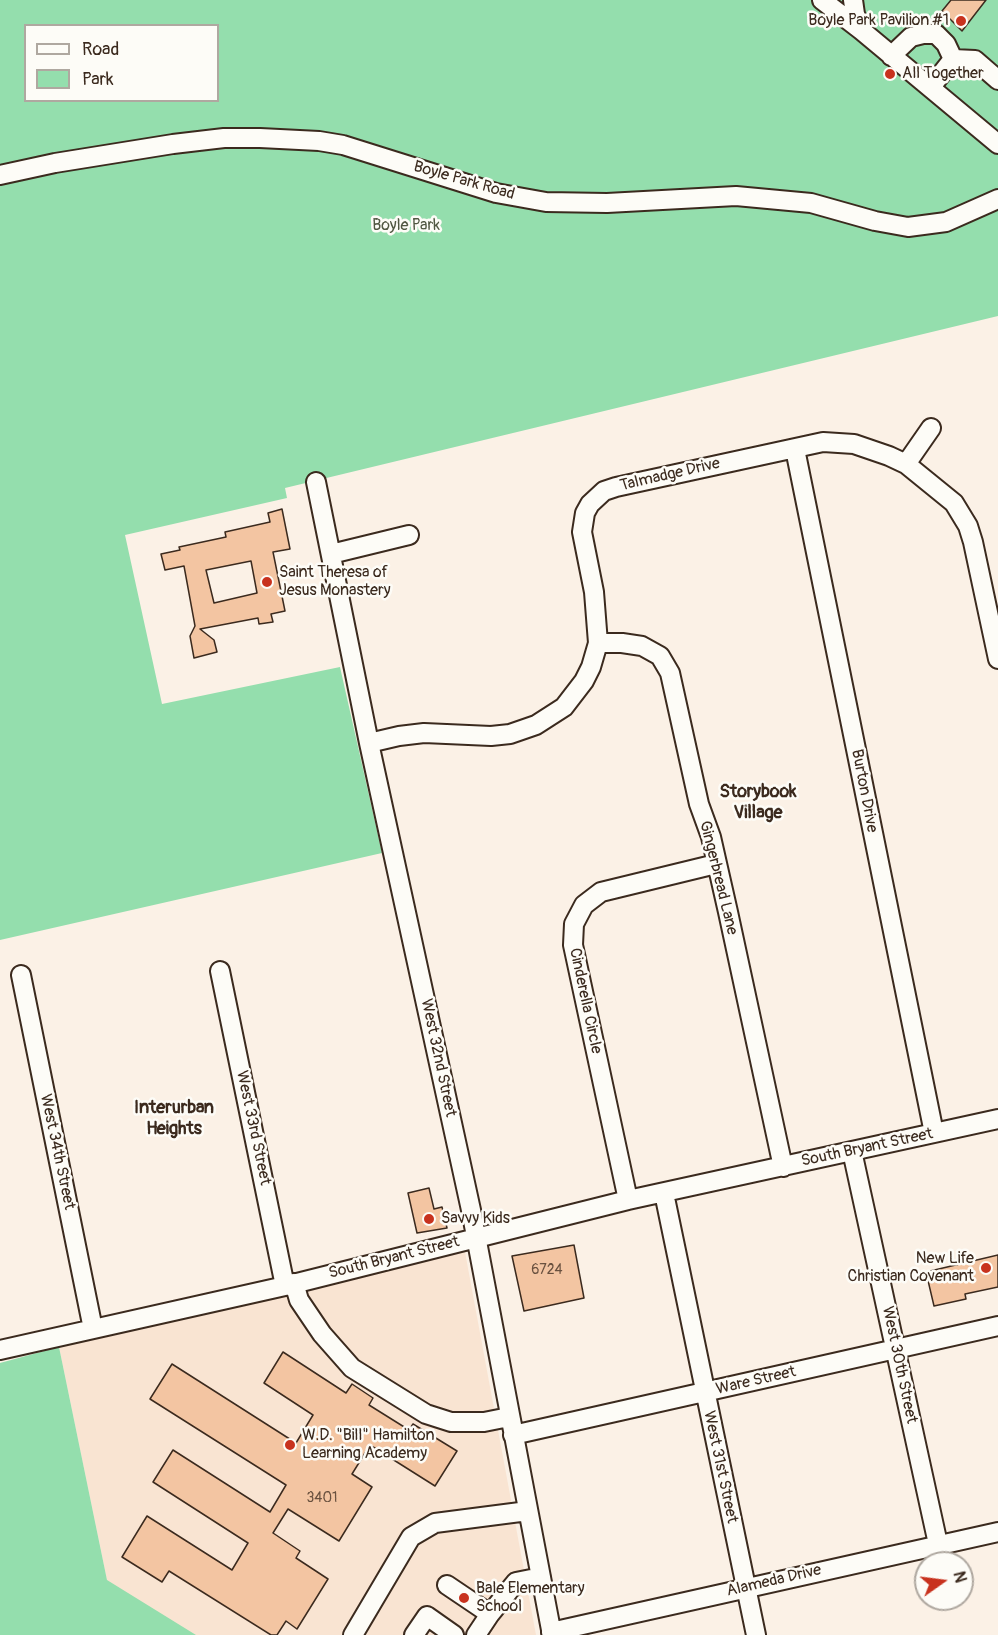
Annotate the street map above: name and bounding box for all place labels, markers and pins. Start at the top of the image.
place label: Boyle Park Pavilion #1 [808,11,949,31]
marker: Boyle Park Pavilion #1 [954,14,968,28]
place label: All Together [902,64,984,84]
marker: All Together [883,67,897,81]
place label: Saint Theresa of Jesus Monastery [279,563,391,601]
marker: Saint Theresa of Jesus Monastery [260,575,274,589]
place label: Savvy Kids [441,1209,510,1229]
marker: Savvy Kids [422,1212,436,1226]
place label: New Life Christian Covenant [848,1249,974,1287]
marker: New Life Christian Covenant [979,1261,993,1275]
place label: W.D. "Bill" Hamilton Learning Academy [302,1426,435,1464]
marker: W.D. "Bill" Hamilton Learning Academy [283,1438,297,1452]
place label: Bale Elementary School [476,1579,585,1617]
marker: Bale Elementary School [457,1591,471,1605]

